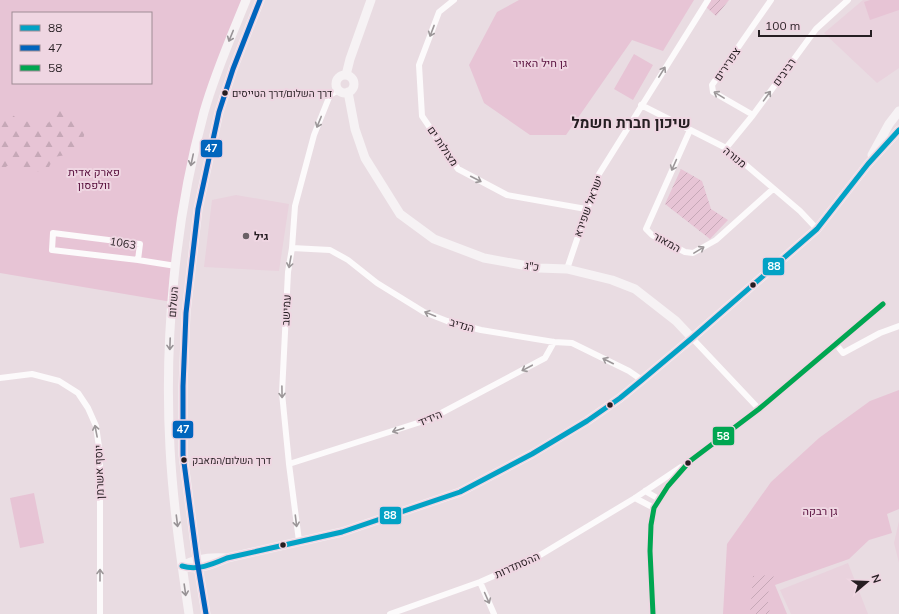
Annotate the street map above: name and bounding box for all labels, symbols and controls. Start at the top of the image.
legend [12,12,152,84]
scale bar [759,12,871,38]
text: 100 m [765,18,800,33]
text: 88 [48,20,62,35]
one-way arrow [428,24,436,36]
one-way arrow [227,29,235,41]
text: 47 [48,40,62,55]
street label: צפרירים [711,45,743,83]
street label: רביבים [769,55,799,89]
park label: גן חיל האויר [513,56,567,70]
text: 58 [48,60,62,75]
one-way arrow [658,67,666,78]
place label: דרך השלום/דרך הטייסים [232,87,332,100]
marker: דרך השלום/דרך הטייסים [220,88,230,98]
one-way arrow [763,90,771,101]
one-way arrow [713,91,725,99]
district label: שיכון חברת חשמל [571,113,691,132]
one-way arrow [315,115,323,127]
street label: מצולות ים [425,123,461,169]
line badge: 47 [200,139,223,158]
text: 47 [204,141,218,155]
street label: מנורה [720,143,750,171]
one-way arrow [188,153,196,166]
one-way arrow [670,159,678,171]
park label: פארק אדית וולפסון [68,165,120,192]
street label: ישראל שפירא [570,173,606,239]
one-way arrow [470,175,482,183]
place label: גיל [254,229,269,243]
street label: המאור [651,229,683,255]
marker: גיל [241,231,251,241]
street label: 1063 [109,234,137,252]
one-way arrow [693,245,705,253]
one-way arrow [286,255,294,268]
line badge: 88 [762,257,785,276]
street label: כ"ג [524,258,540,274]
text: 88 [767,259,781,273]
unlabelled marker [748,280,758,290]
street label: השלום [165,286,181,318]
street label: עמישב [278,294,294,326]
one-way arrow [424,310,436,317]
street label: הנדיב [448,315,476,335]
one-way arrow [166,337,174,350]
one-way arrow [603,357,615,364]
one-way arrow [521,365,533,372]
one-way arrow [278,385,286,398]
unlabelled marker [605,400,615,410]
street label: הידיד [416,407,444,429]
line badge: 47 [172,420,194,439]
text: 47 [176,422,190,436]
one-way arrow [92,425,100,438]
line badge: 58 [712,426,735,446]
one-way arrow [391,427,404,434]
text: 58 [716,429,730,443]
street label: יוסף אשרמן [91,445,107,499]
place label: דרך השלום/המאבק [192,454,271,467]
marker: דרך השלום/המאבק [179,455,189,465]
unlabelled marker [683,458,693,468]
park label: גן רבקה [803,504,837,518]
line badge: 88 [379,506,402,525]
text: 88 [383,508,397,522]
one-way arrow [173,514,180,527]
one-way arrow [292,514,300,527]
unlabelled marker [278,540,288,550]
street label: ההסתדרות [492,549,542,581]
north arrow [847,562,887,602]
one-way arrow [96,569,104,582]
text: N [868,573,884,585]
one-way arrow [181,583,189,596]
one-way arrow [484,591,491,603]

